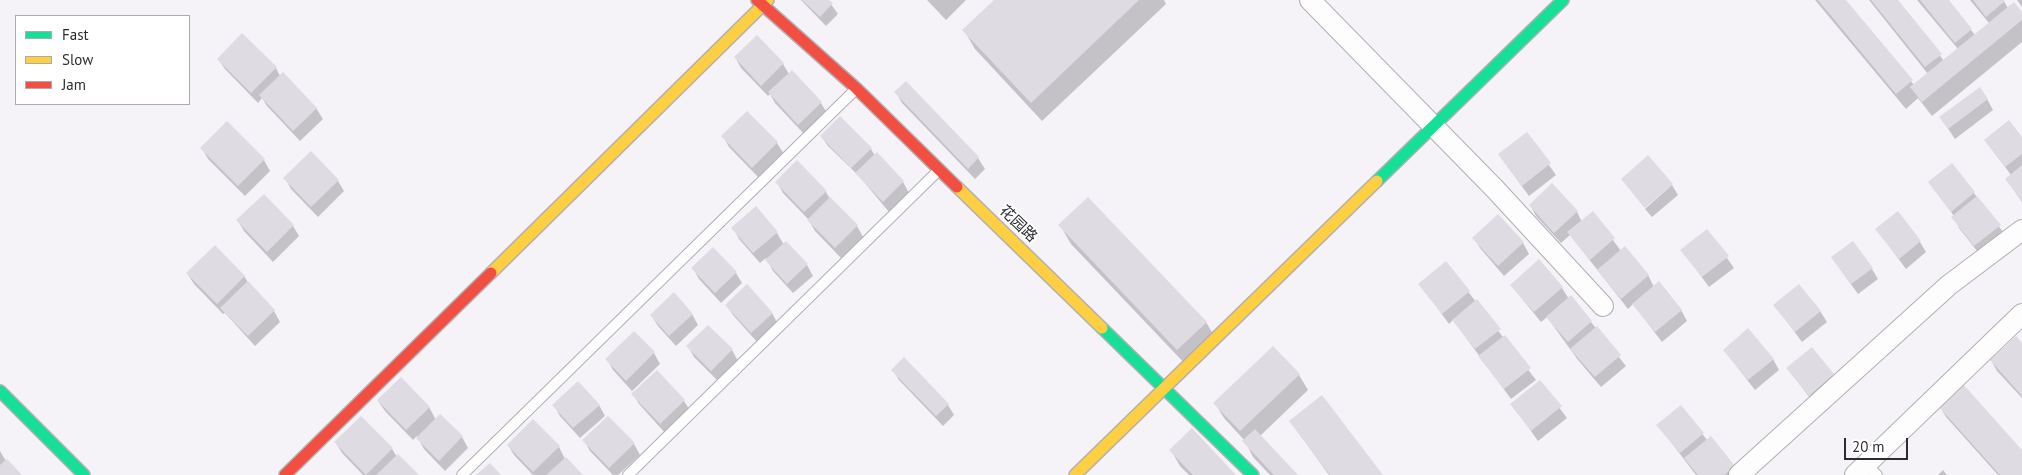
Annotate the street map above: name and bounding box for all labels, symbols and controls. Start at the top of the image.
legend [15,15,190,105]
text: Fast [62,25,89,44]
text: Slow [62,50,93,69]
text: Jam [62,75,86,94]
street label: 花园路 [996,202,1040,246]
scale bar [1847,428,1911,460]
text: 20 m [1852,437,1885,456]

